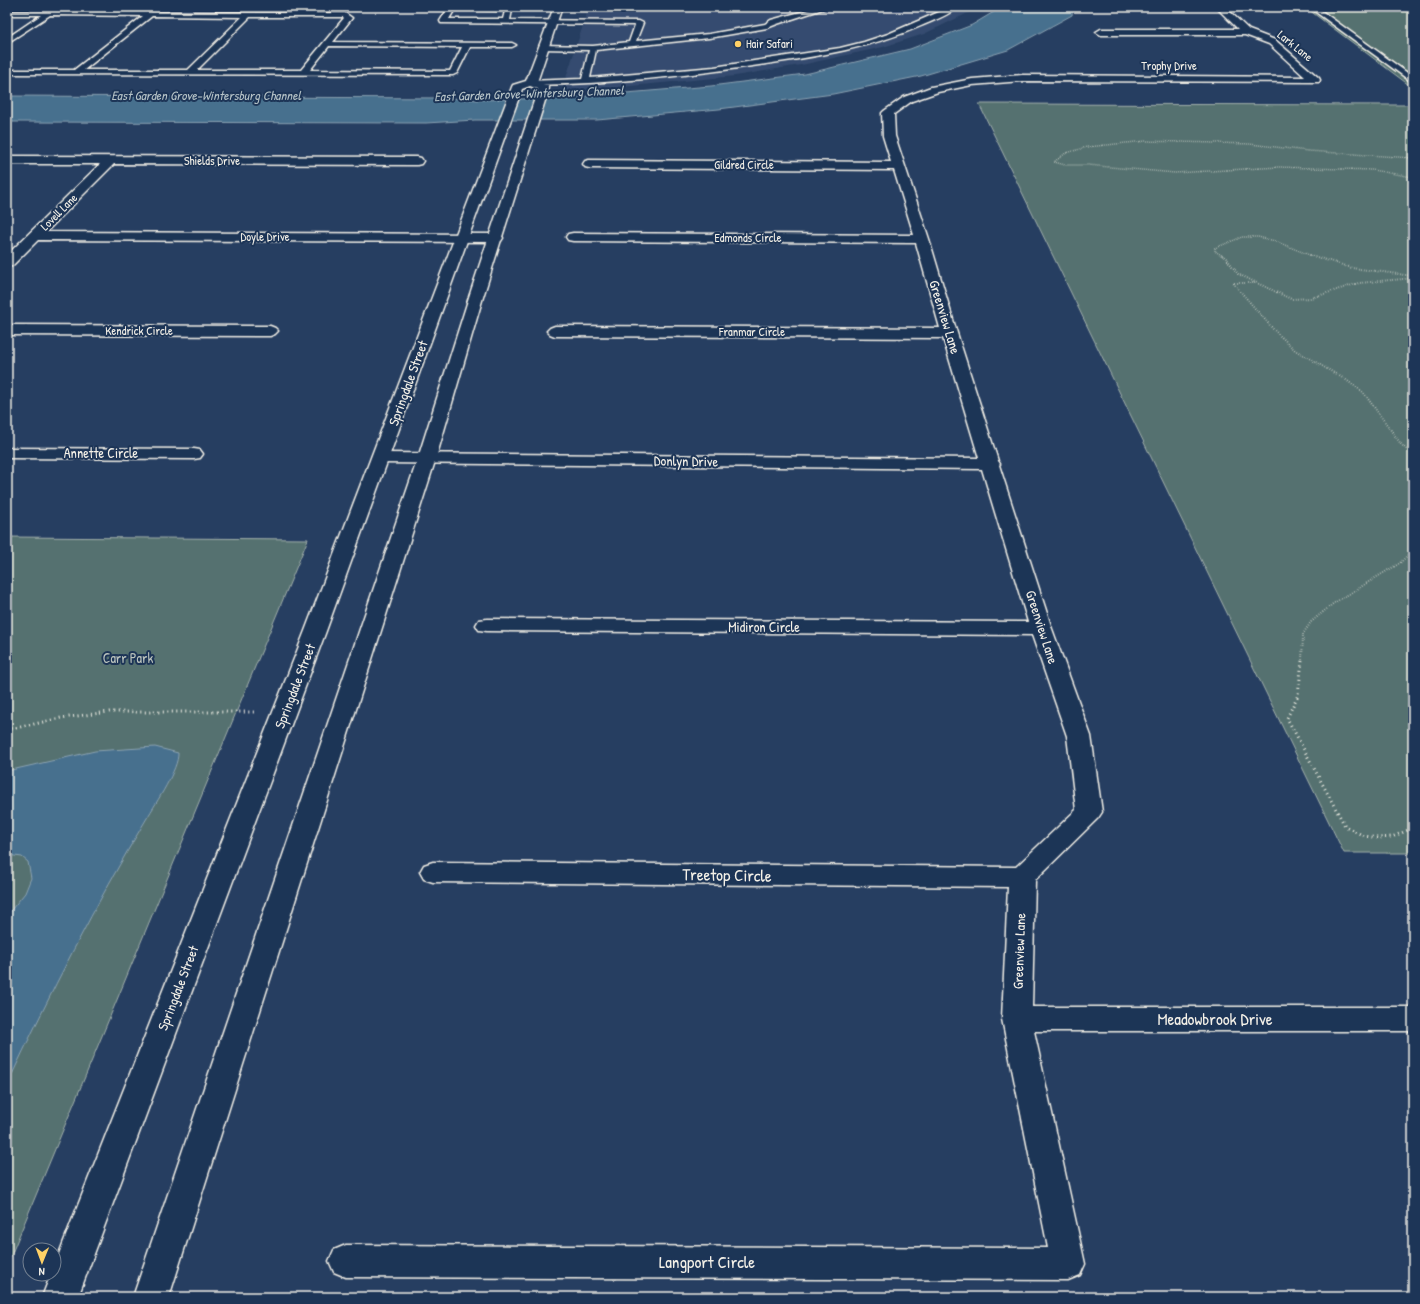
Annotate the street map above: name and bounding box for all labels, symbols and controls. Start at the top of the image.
street label: Lark Lane [1274,26,1317,65]
place label: Hair Safari [746,35,793,52]
marker: Hair Safari [733,39,743,49]
street label: Trophy Drive [1141,57,1197,74]
water label: East Garden Grove-Wintersburg Channel [434,81,625,106]
water label: East Garden Grove-Wintersburg Channel [111,86,301,105]
street label: Shields Drive [184,152,240,169]
street label: Gildred Circle [714,156,774,173]
street label: Lovell Lane [36,189,81,234]
street label: Doyle Drive [241,228,290,245]
street label: Edmonds Circle [715,229,782,246]
street label: Greenview Lane [925,278,966,356]
street label: Kendrick Circle [105,322,173,339]
street label: Franmar Circle [718,323,785,340]
street label: Springdale Street [383,337,433,429]
street label: Annette Circle [64,443,139,462]
street label: Donlyn Drive [654,450,719,472]
street label: Greenview Lane [1022,588,1063,666]
street label: Midiron Circle [728,617,800,636]
street label: Springdale Street [270,640,320,731]
park label: Carr Park [103,648,153,667]
street label: Treetop Circle [682,862,772,887]
street label: Greenview Lane [1008,912,1029,989]
street label: Springdale Street [153,942,203,1033]
street label: Meadowbrook Drive [1157,1007,1273,1030]
north arrow [22,1242,62,1282]
street label: Langport Circle [659,1250,755,1273]
text: N [39,1265,45,1279]

